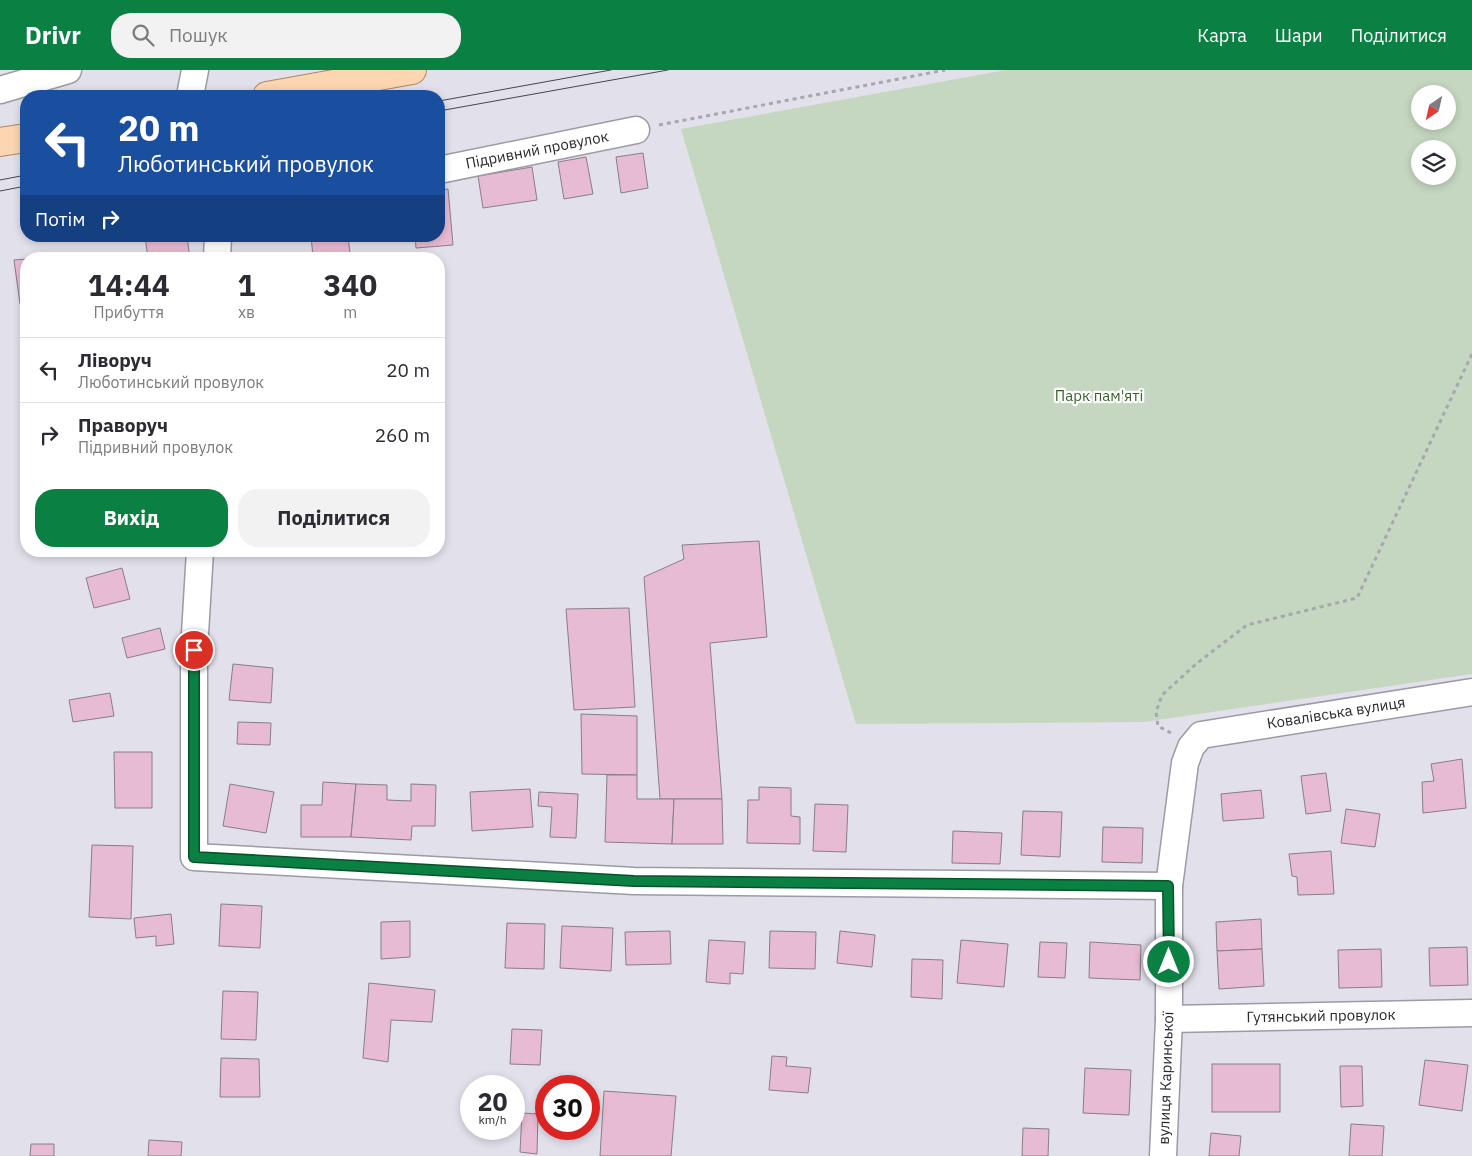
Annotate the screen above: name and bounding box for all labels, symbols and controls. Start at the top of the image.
search box [111,13,461,58]
text: Drivr [25,19,81,51]
icon: search [129,21,157,49]
text: Пошук [169,23,228,47]
text: Карта [1197,24,1247,47]
text: Шари [1275,24,1323,47]
text: Поділитися [1351,24,1447,47]
north arrow [1411,85,1456,130]
map controls [1411,85,1456,185]
text: 20 m [118,105,200,151]
icon: left [35,110,100,175]
street label: Підривний провулок [464,126,610,173]
button: layers [1411,140,1456,185]
text: Люботинський провулок [118,149,374,178]
icon: right [96,205,124,233]
text: Потім [35,207,86,231]
text: 14:44 [88,265,170,304]
text: 1 [237,265,255,304]
text: 340 [323,265,377,304]
text: Прибуття [93,302,164,322]
text: хв [238,302,255,322]
text: m [343,302,357,322]
text: Ліворуч [78,348,152,372]
icon: left [35,356,63,384]
text: 20 m [386,358,430,382]
text: Люботинський провулок [78,372,264,392]
park label: Парк пам'яті [1055,386,1143,405]
text: Праворуч [78,413,168,437]
icon: right [35,421,63,449]
text: 260 m [375,423,430,447]
text: Підривний провулок [78,437,233,457]
button: Вихід [35,489,228,547]
button: Поділитися [238,489,430,547]
pin [173,629,215,671]
icon: arrive [180,636,208,664]
street label: Ковалівська вулиця [1265,692,1406,733]
position arrow [1142,935,1194,987]
street label: Гутянський провулок [1246,1005,1396,1026]
street label: вулиця Каринської [1154,1011,1177,1145]
speed limit sign: 30 [535,1075,600,1140]
text: 20 [477,1085,508,1118]
text: km/h [478,1112,507,1127]

